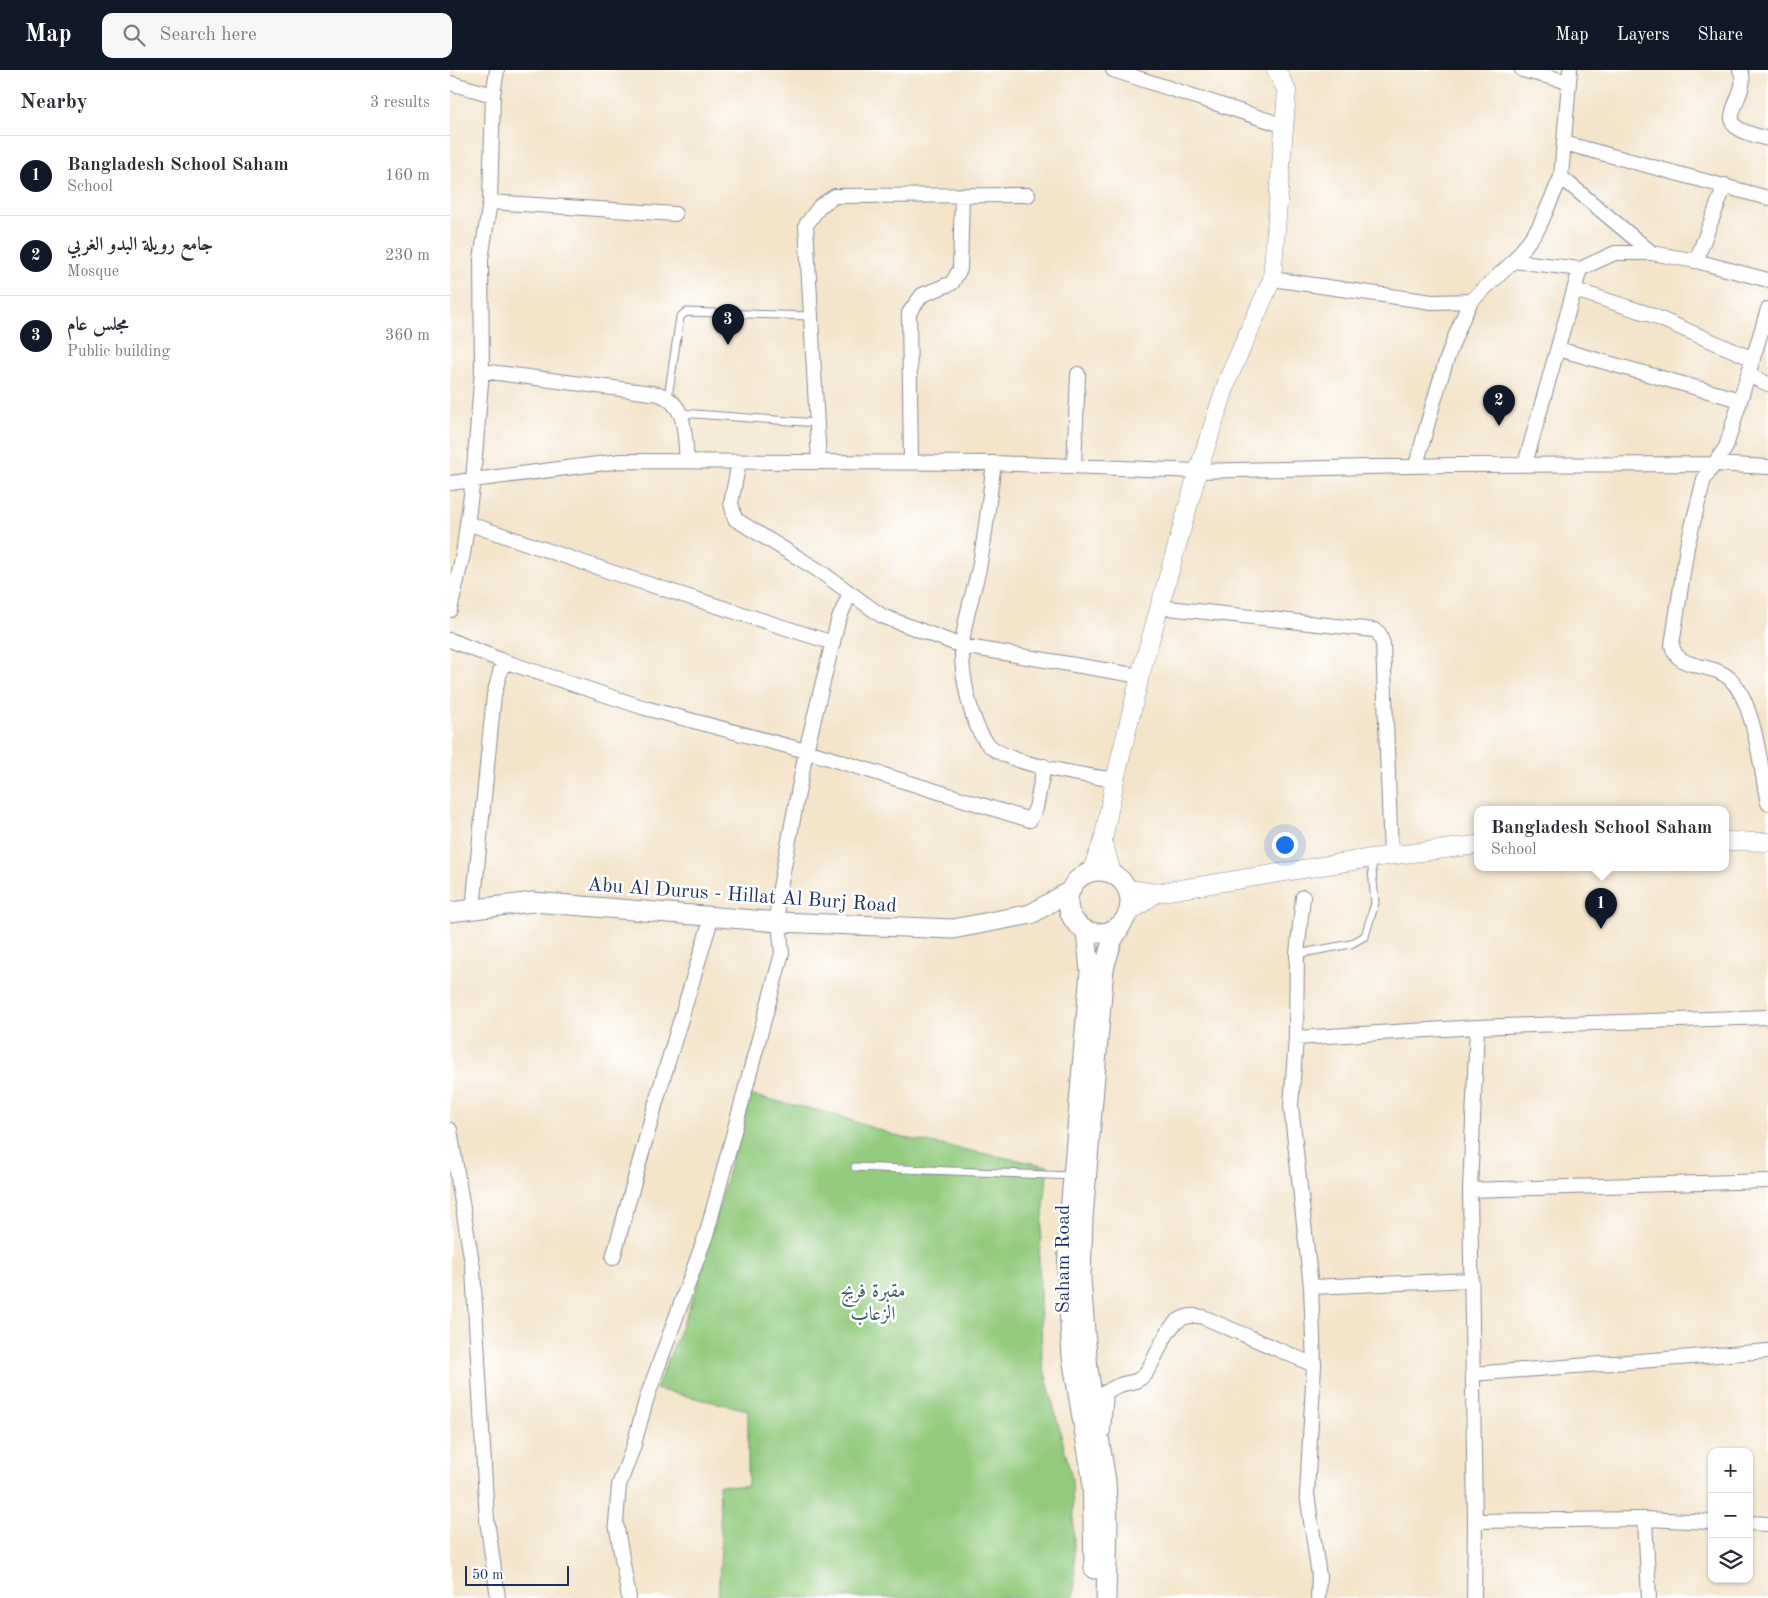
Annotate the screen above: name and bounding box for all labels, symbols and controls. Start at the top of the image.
search box [102,13,452,58]
icon: search [120,21,148,49]
text: Map [25,23,72,47]
text: Search here [160,26,257,45]
text: Map [1555,26,1589,44]
text: Layers [1617,26,1669,44]
text: Share [1697,26,1743,44]
text: Nearby [20,92,88,113]
text: 3 results [370,95,430,111]
text: Bangladesh School Saham [67,156,289,175]
text: 1 [31,168,41,184]
text: 160 m [385,168,430,184]
text: School [67,179,113,195]
text: جامع رويلة البدو الغربي [67,236,213,255]
text: 2 [31,248,41,264]
text: 230 m [385,248,430,264]
text: Mosque [67,264,119,280]
pin: 3 [712,304,744,345]
text: مجلس عام [67,316,128,335]
text: 3 [31,328,41,344]
text: 360 m [385,328,430,344]
text: Public building [67,344,170,360]
pin: 2 [1483,385,1515,426]
popup [1474,806,1729,871]
text: Bangladesh School Saham [1491,819,1712,838]
your location [1272,832,1298,858]
text: School [1491,842,1536,858]
street label: Abu Al Durus - Hillat Al Burj Road [586,875,897,917]
pin: 1 [1585,888,1617,929]
street label: Saham Road [1054,1204,1074,1314]
park label: مقبرة فريج الزعاب [841,1282,906,1326]
map controls [1708,1448,1753,1583]
button: + [1708,1448,1753,1493]
button: − [1708,1493,1753,1538]
button: layers [1708,1538,1753,1583]
scale bar [465,1563,569,1586]
text: 50 m [472,1568,503,1582]

